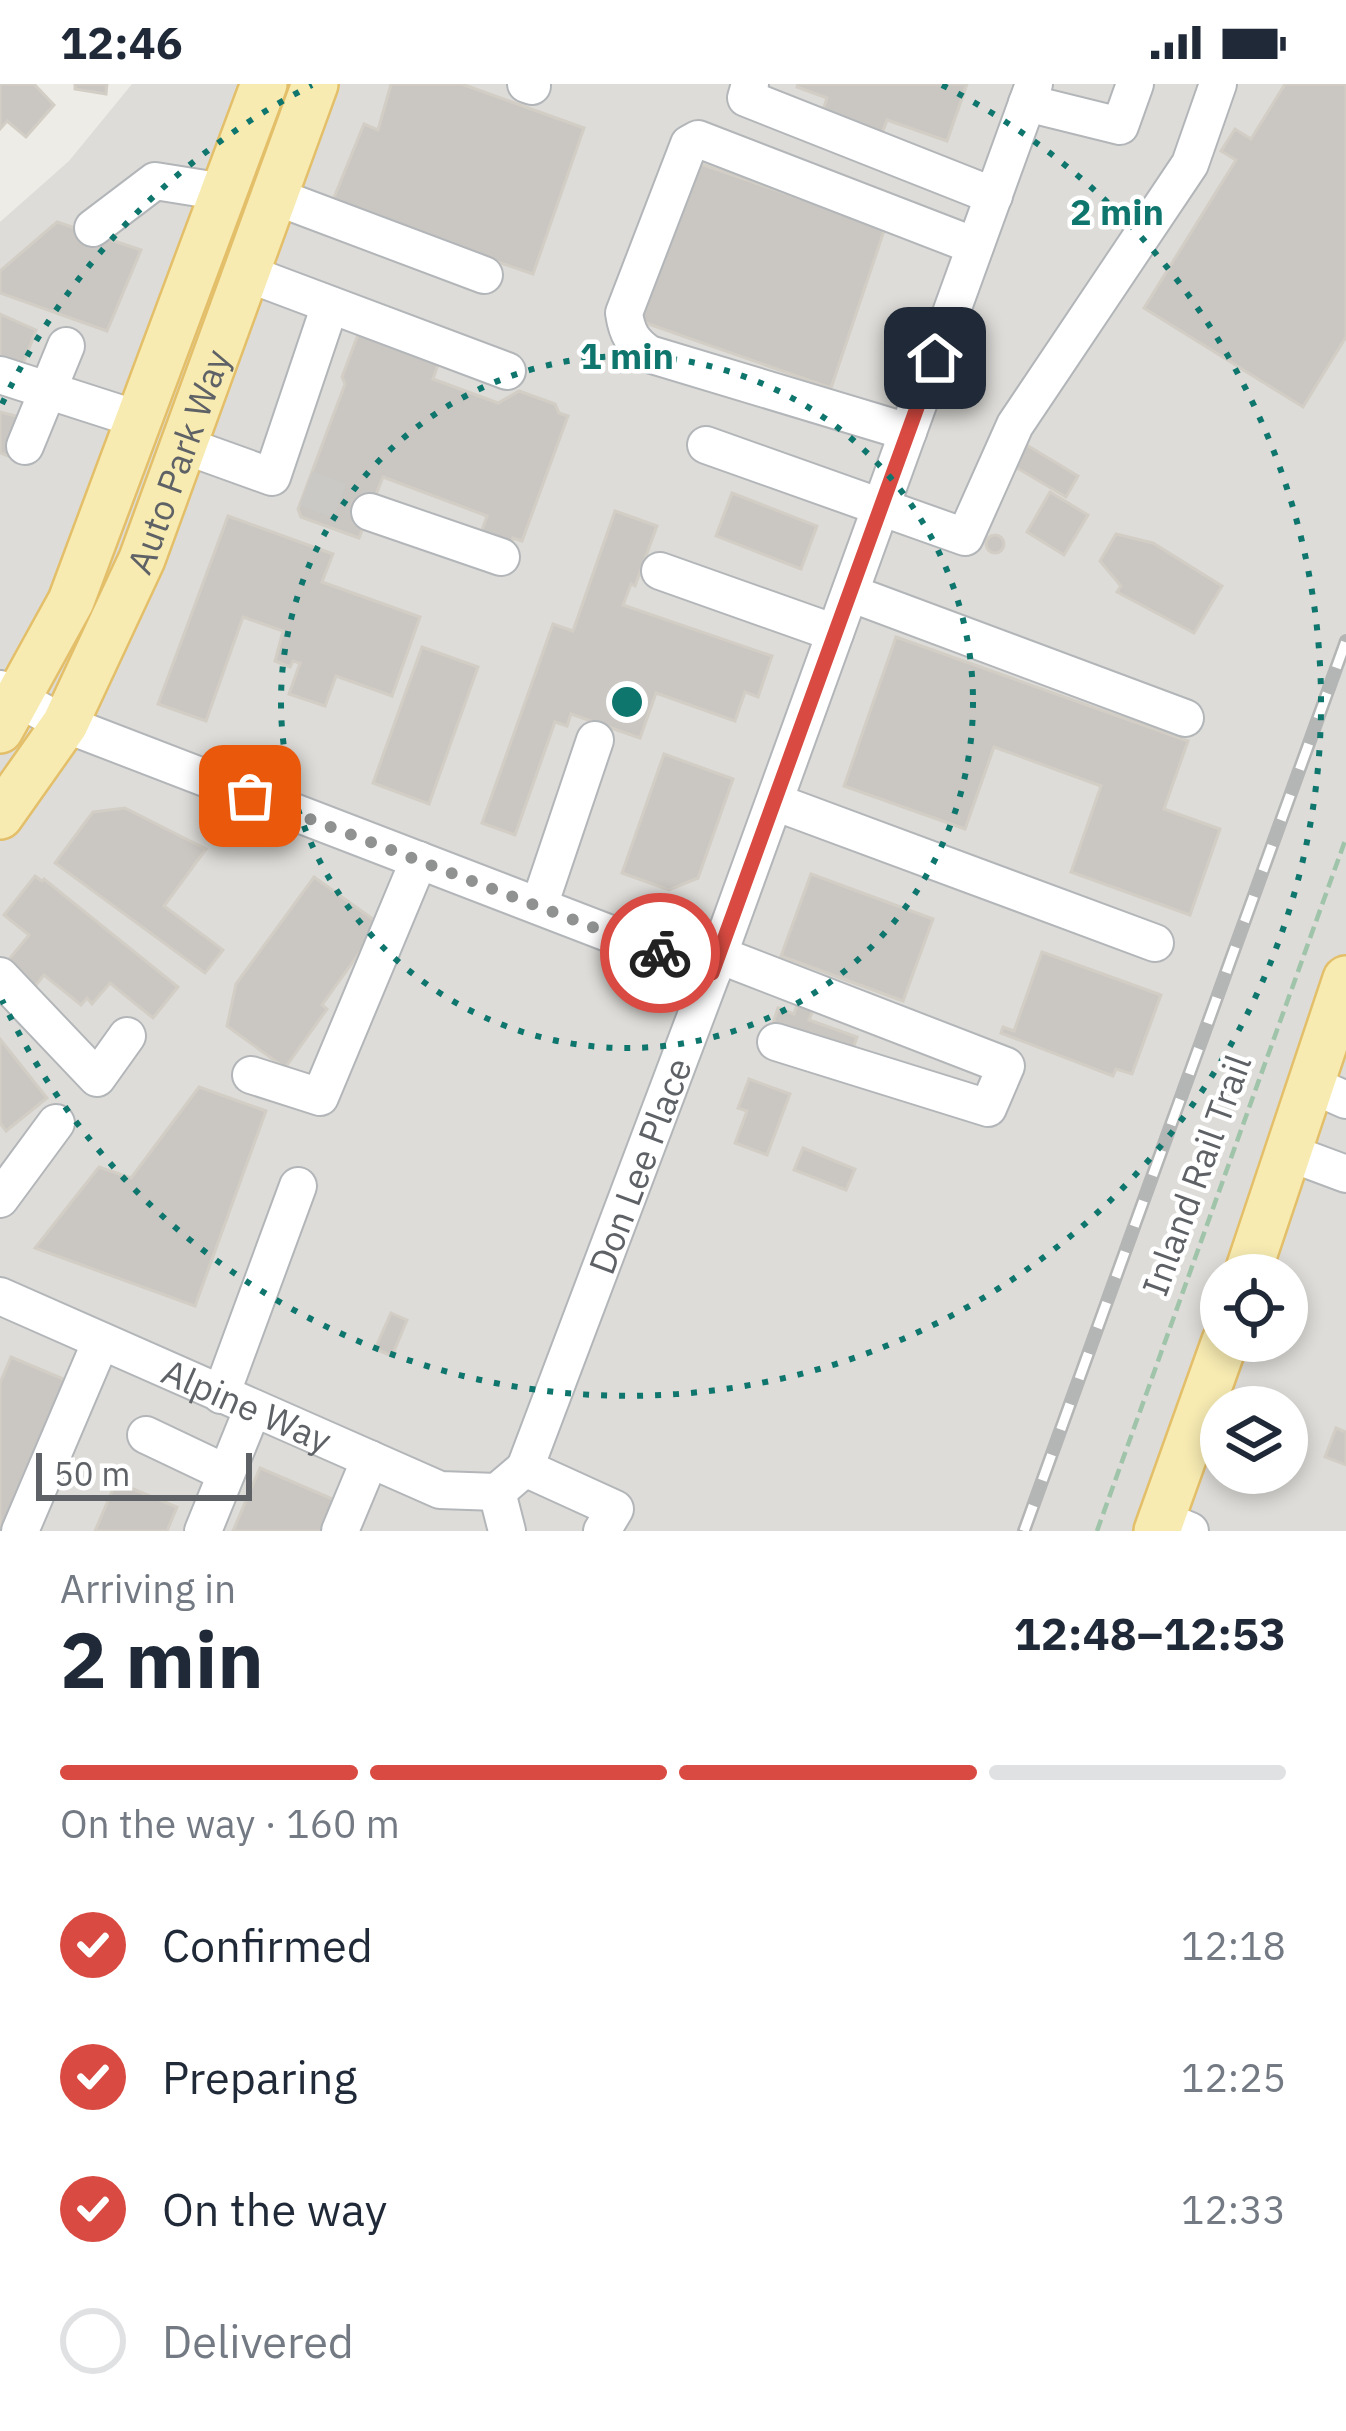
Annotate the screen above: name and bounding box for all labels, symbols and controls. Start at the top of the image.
text: 12:46 [60,13,183,71]
text: 2 min [1070,188,1164,235]
pin [884,307,986,409]
icon: home [902,325,968,391]
text: 1 min [580,332,674,379]
street label: Auto Park Way [115,343,240,581]
centre of rings [606,681,648,723]
pin [199,745,301,847]
icon: bag [217,763,283,829]
courier [600,893,720,1013]
icon: bike [627,920,693,986]
street label: Inland Rail Trail [1131,1048,1261,1302]
street label: Don Lee Place [577,1051,701,1280]
map controls [1200,1254,1308,1494]
button: locate [1200,1254,1308,1362]
street label: Alpine Way [155,1347,339,1463]
button: layers [1200,1386,1308,1494]
scale bar [36,1447,252,1500]
text: 50 m [54,1452,130,1495]
text: Arriving in [60,1563,236,1614]
text: 12:48–12:53 [1014,1604,1286,1662]
text: 2 min [60,1608,264,1709]
text: On the way · 160 m [60,1798,400,1849]
icon: check [60,1912,126,1978]
text: Confirmed [162,1916,373,1974]
text: 12:18 [1181,1920,1286,1971]
icon: check [60,2044,126,2110]
text: Preparing [162,2048,357,2106]
text: 12:25 [1181,2052,1286,2103]
icon: check [60,2176,126,2242]
text: On the way [162,2180,387,2238]
text: 12:33 [1181,2184,1286,2235]
text: Delivered [162,2312,354,2370]

